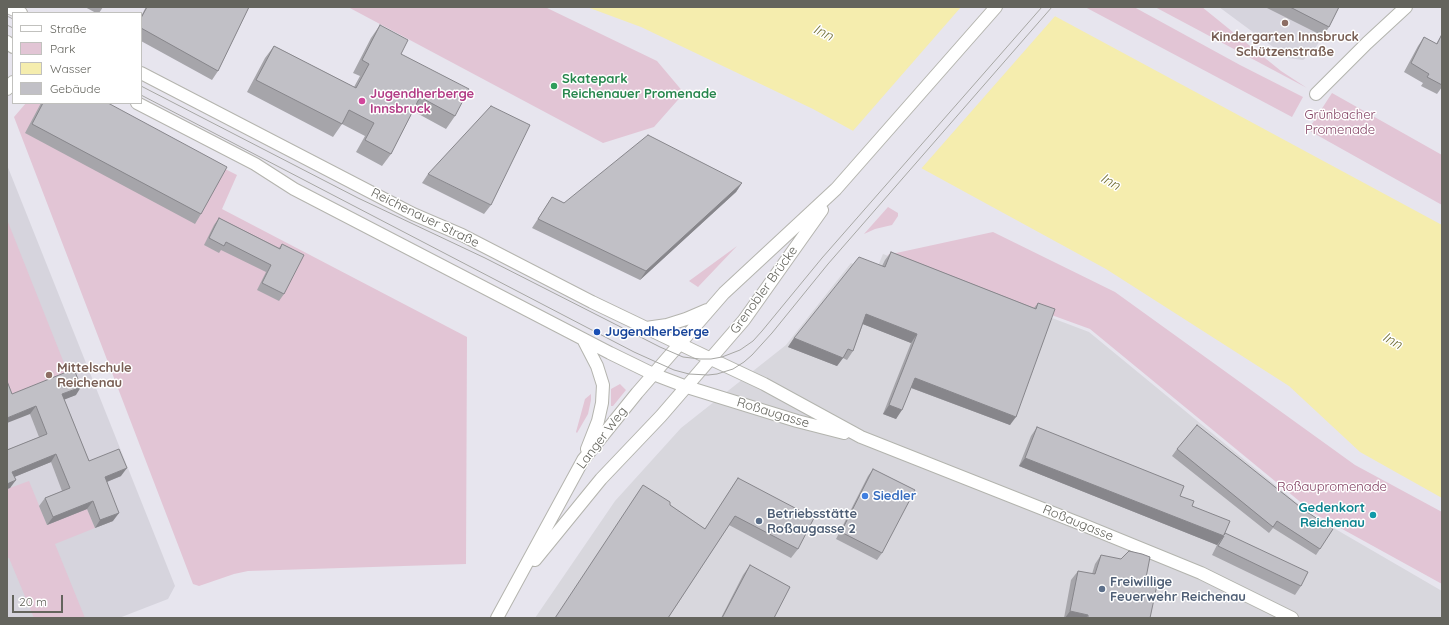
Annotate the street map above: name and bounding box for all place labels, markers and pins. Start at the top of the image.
marker: Kindergarten Innsbruck Schützenstraße [1280,18,1290,28]
place label: Kindergarten Innsbruck Schützenstraße [1211,29,1359,60]
place label: Skatepark Reichenauer Promenade [562,71,717,102]
marker: Skatepark Reichenauer Promenade [549,81,559,91]
place label: Jugendherberge Innsbruck [370,86,474,117]
marker: Jugendherberge Innsbruck [357,96,367,106]
place label: Jugendherberge [605,324,709,340]
marker: Jugendherberge [592,327,602,337]
place label: Mittelschule Reichenau [57,360,132,391]
marker: Mittelschule Reichenau [44,370,54,380]
place label: Siedler [873,488,916,504]
marker: Siedler [860,491,870,501]
place label: Gedenkort Reichenau [1299,500,1365,531]
place label: Betriebsstätte Roßaugasse 2 [767,506,857,537]
marker: Gedenkort Reichenau [1368,510,1378,520]
marker: Betriebsstätte Roßaugasse 2 [754,516,764,526]
place label: Freiwillige Feuerwehr Reichenau [1110,574,1246,605]
marker: Freiwillige Feuerwehr Reichenau [1097,584,1107,594]

